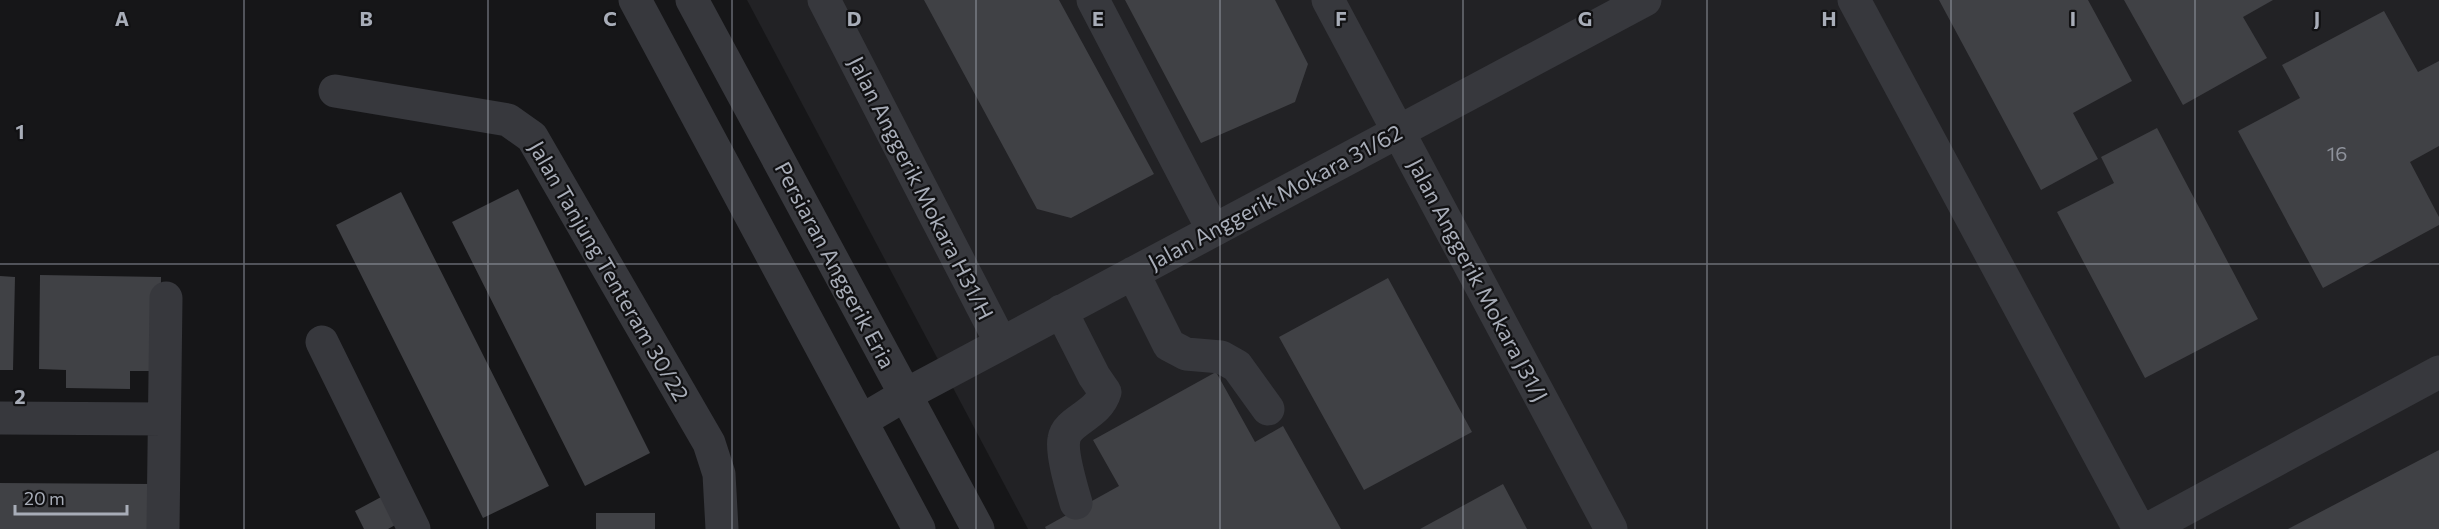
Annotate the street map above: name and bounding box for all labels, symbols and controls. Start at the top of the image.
text: A [115,6,129,30]
text: B [359,6,373,30]
text: C [603,6,617,30]
text: D [847,6,861,30]
text: E [1092,6,1104,30]
text: F [1335,6,1347,30]
text: G [1578,6,1592,30]
text: H [1822,6,1837,30]
text: I [2070,6,2076,30]
text: J [2314,6,2320,30]
street label: Jalan Anggerik Mokara H31/H [843,52,1000,324]
street label: Jalan Anggerik Mokara 31/62 [1143,118,1406,275]
text: 1 [15,119,25,143]
street label: Jalan Tanjung Tenteram 30/22 [524,136,695,406]
house number: 16 [2327,141,2347,165]
street label: Jalan Anggerik Mokara J31/J [1403,153,1554,406]
street label: Persiaran Anggerik Eria [770,157,901,373]
text: 2 [14,384,26,408]
scale bar [15,478,128,516]
text: 20 m [24,487,65,509]

